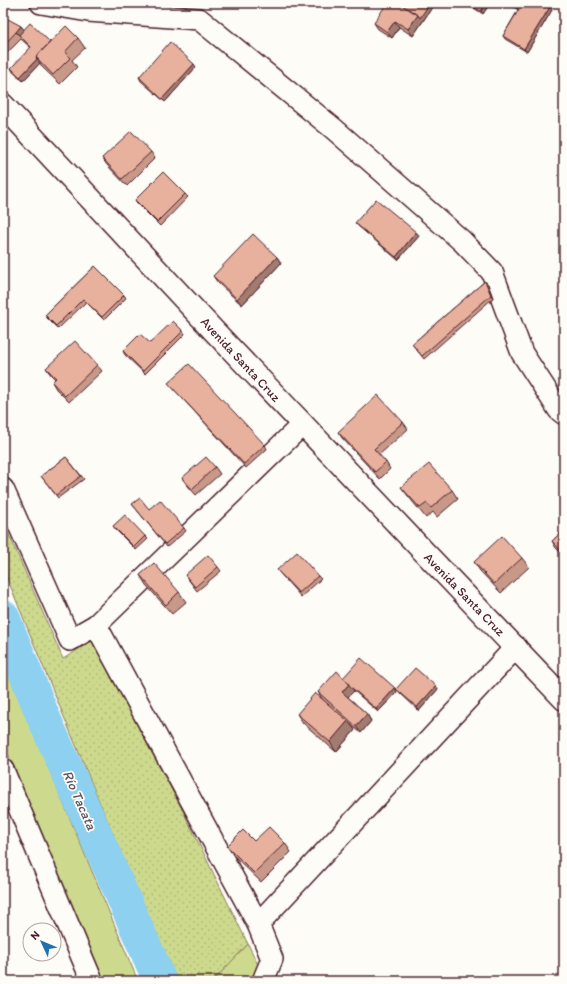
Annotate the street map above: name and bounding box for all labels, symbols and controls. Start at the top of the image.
street label: Avenida Santa Cruz [198,314,284,405]
street label: Avenida Santa Cruz [421,550,508,639]
water label: Río Tacata [59,768,101,833]
north arrow [22,922,62,962]
text: N [28,928,42,943]

